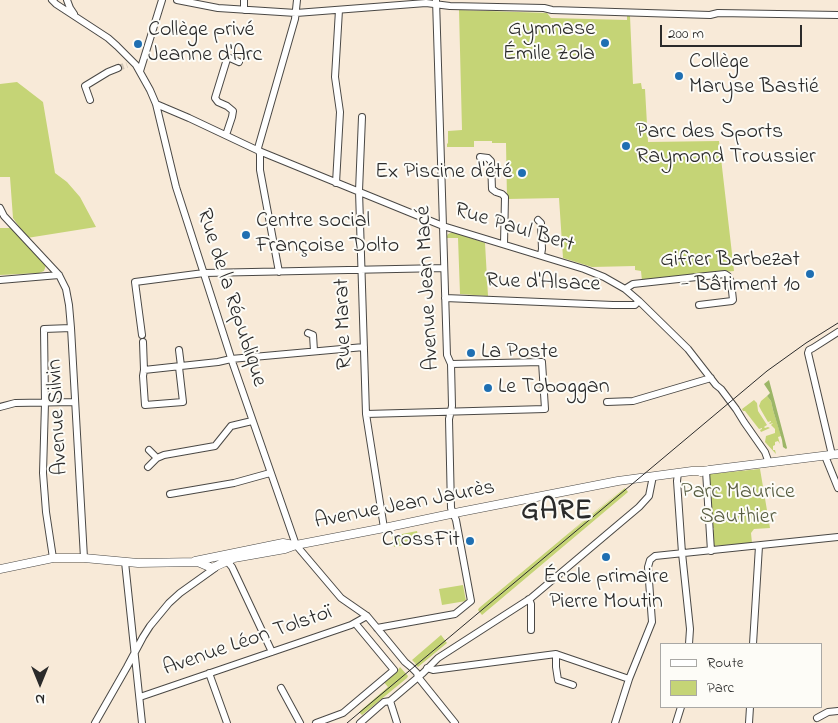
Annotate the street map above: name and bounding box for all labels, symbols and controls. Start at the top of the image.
scale bar [663,15,806,47]
place label: Gymnase Émile Zola [503,17,595,68]
place label: Collège privé Jeanne d'Arc [148,18,262,70]
text: 200 m [668,23,704,45]
marker: Gymnase Émile Zola [599,37,611,49]
marker: Collège privé Jeanne d'Arc [132,38,144,50]
place label: Collège Maryse Bastié [689,50,819,101]
marker: Collège Maryse Bastié [673,70,685,82]
place label: Parc des Sports Raymond Troussier [636,120,816,172]
marker: Parc des Sports Raymond Troussier [620,140,632,152]
place label: Ex Piscine d'été [375,160,512,186]
marker: Ex Piscine d'été [516,167,528,179]
street label: Rue Paul Bert [451,198,577,260]
street label: Avenue Jean Macé [412,205,446,371]
street label: Rue de la République [189,206,271,390]
place label: Centre social Françoise Dolto [256,209,399,260]
marker: Centre social Françoise Dolto [240,229,252,241]
place label: Gifrer Barbezat - Bâtiment 10 [660,248,800,300]
marker: Gifrer Barbezat - Bâtiment 10 [804,268,816,280]
street label: Rue d'Alsace [485,269,601,299]
street label: Rue Marat [330,278,360,370]
place label: La Poste [481,340,558,366]
marker: La Poste [465,347,477,359]
street label: Avenue Silvin [43,358,75,476]
place label: Le Toboggan [498,375,610,401]
marker: Le Toboggan [482,382,494,394]
street label: Avenue Jean Jaurès [313,476,497,536]
park label: Parc Maurice Sauthier [681,480,795,532]
district label: GARE [521,496,593,530]
place label: CrossFit [382,528,460,554]
marker: CrossFit [464,535,476,547]
marker: École primaire Pierre Moutin [600,551,612,563]
place label: École primaire Pierre Moutin [543,565,669,616]
street label: Avenue Léon Tolstoï [160,601,336,683]
legend [660,643,823,708]
text: Route [707,652,743,674]
north arrow [15,658,65,708]
text: Parc [707,677,734,699]
text: N [35,688,45,709]

